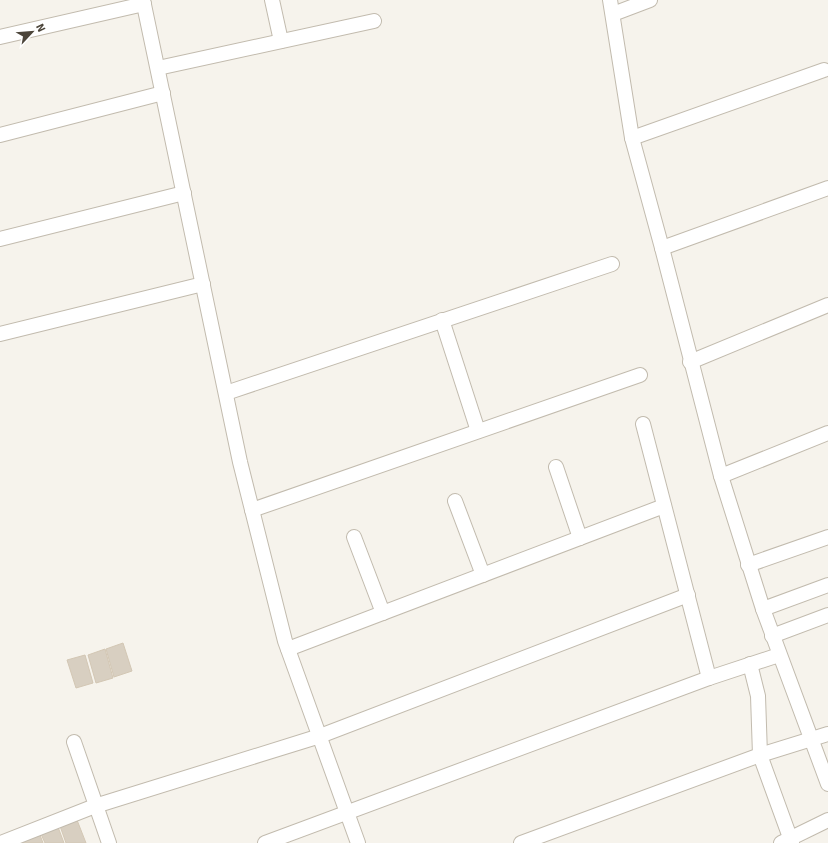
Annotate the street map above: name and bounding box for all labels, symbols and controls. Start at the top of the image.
north arrow [12,12,52,52]
text: N [33,22,48,34]

